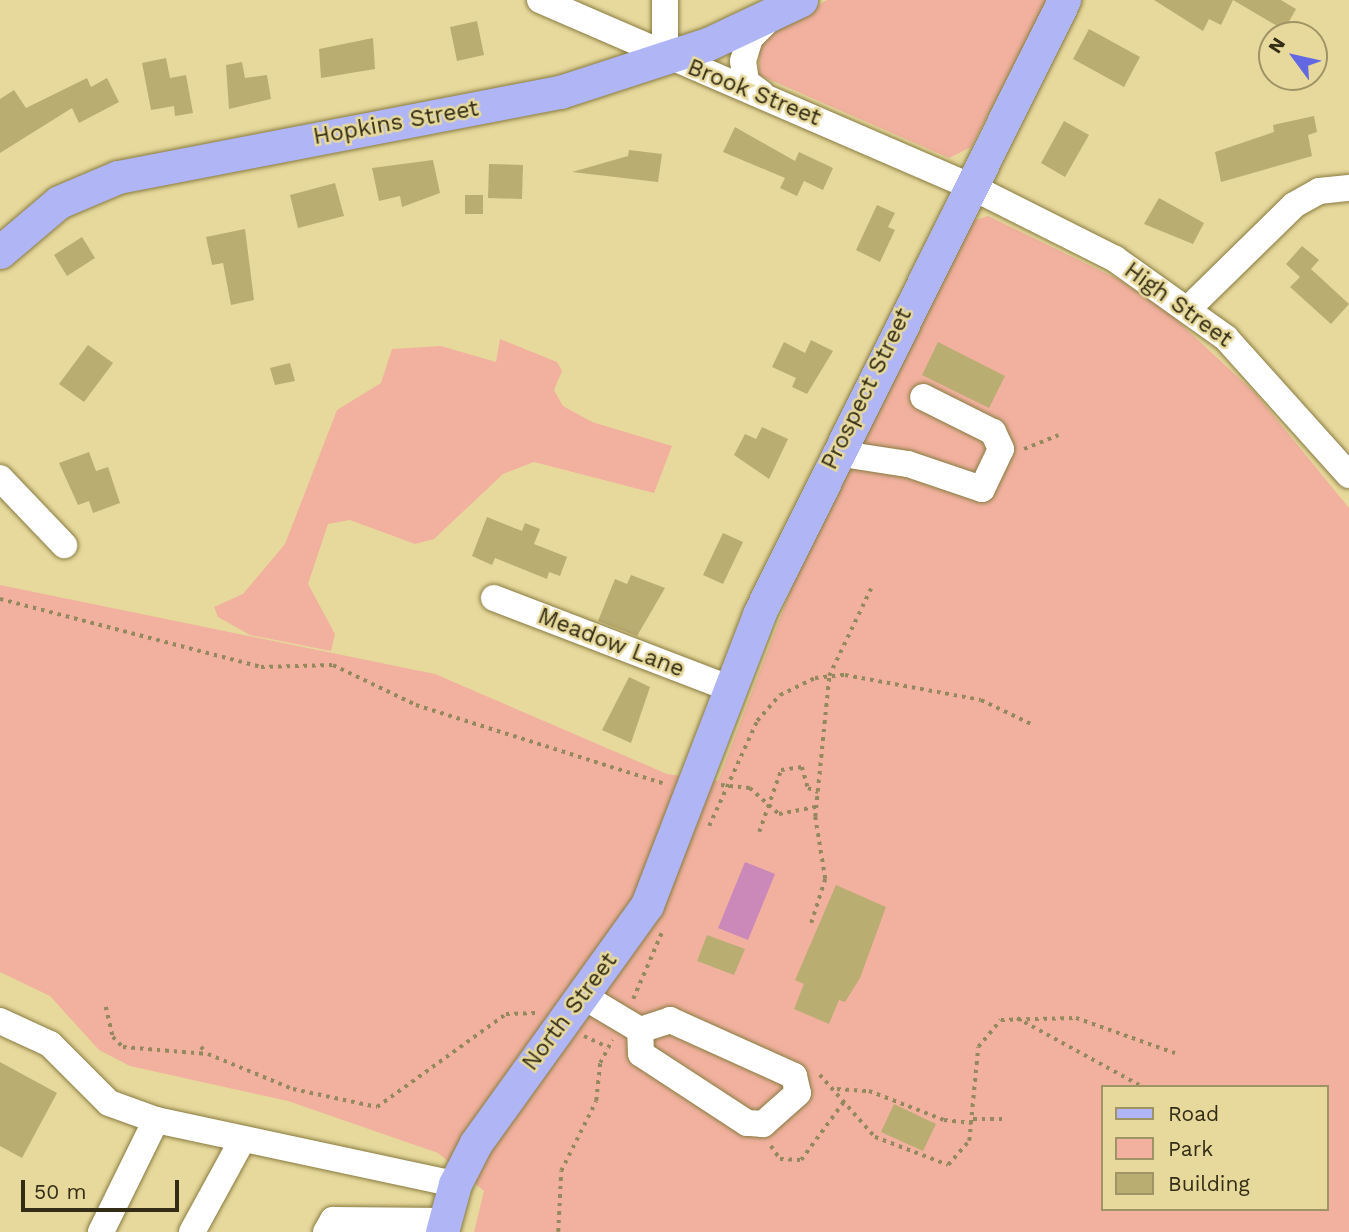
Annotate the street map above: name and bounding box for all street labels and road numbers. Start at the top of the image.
street label: Brook Street [683,54,825,132]
street label: Hopkins Street [311,95,481,151]
street label: High Street [1119,257,1237,353]
street label: Prospect Street [816,304,918,474]
street label: Meadow Lane [534,602,688,684]
street label: North Street [517,948,623,1076]

